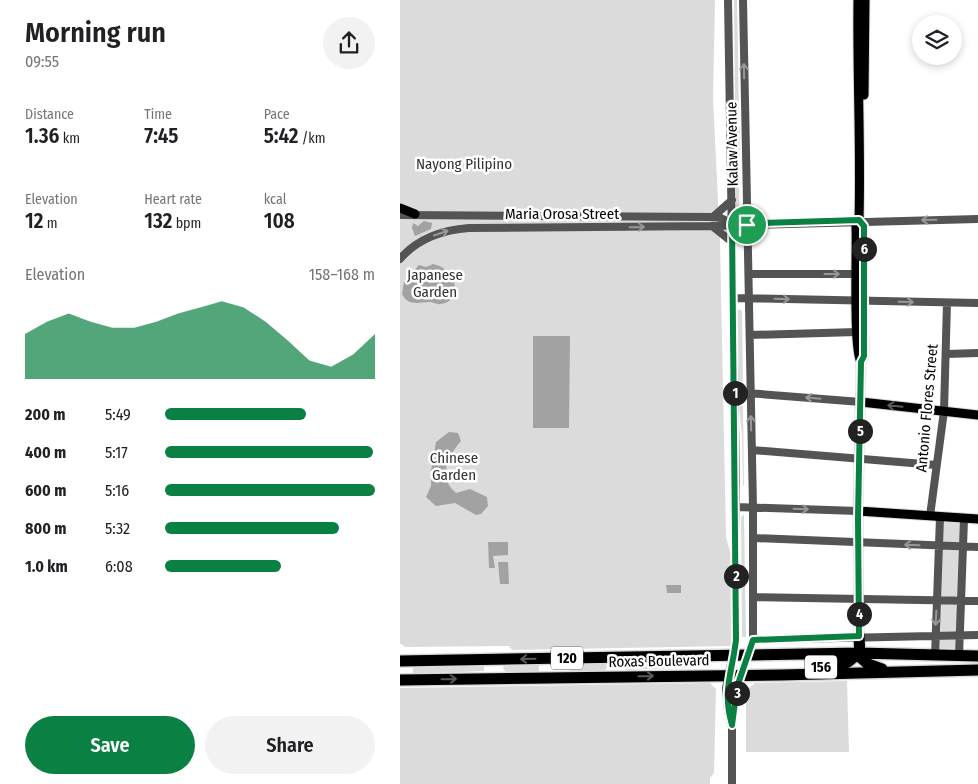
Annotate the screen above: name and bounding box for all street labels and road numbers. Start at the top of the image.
street label: Kalaw Avenue [722,102,742,186]
street label: Maria Orosa Street [505,205,619,223]
street label: Antonio Flores Street [912,343,942,473]
road number: 120 [551,646,583,670]
street label: Roxas Boulevard [608,651,710,671]
road number: 156 [805,656,837,679]

